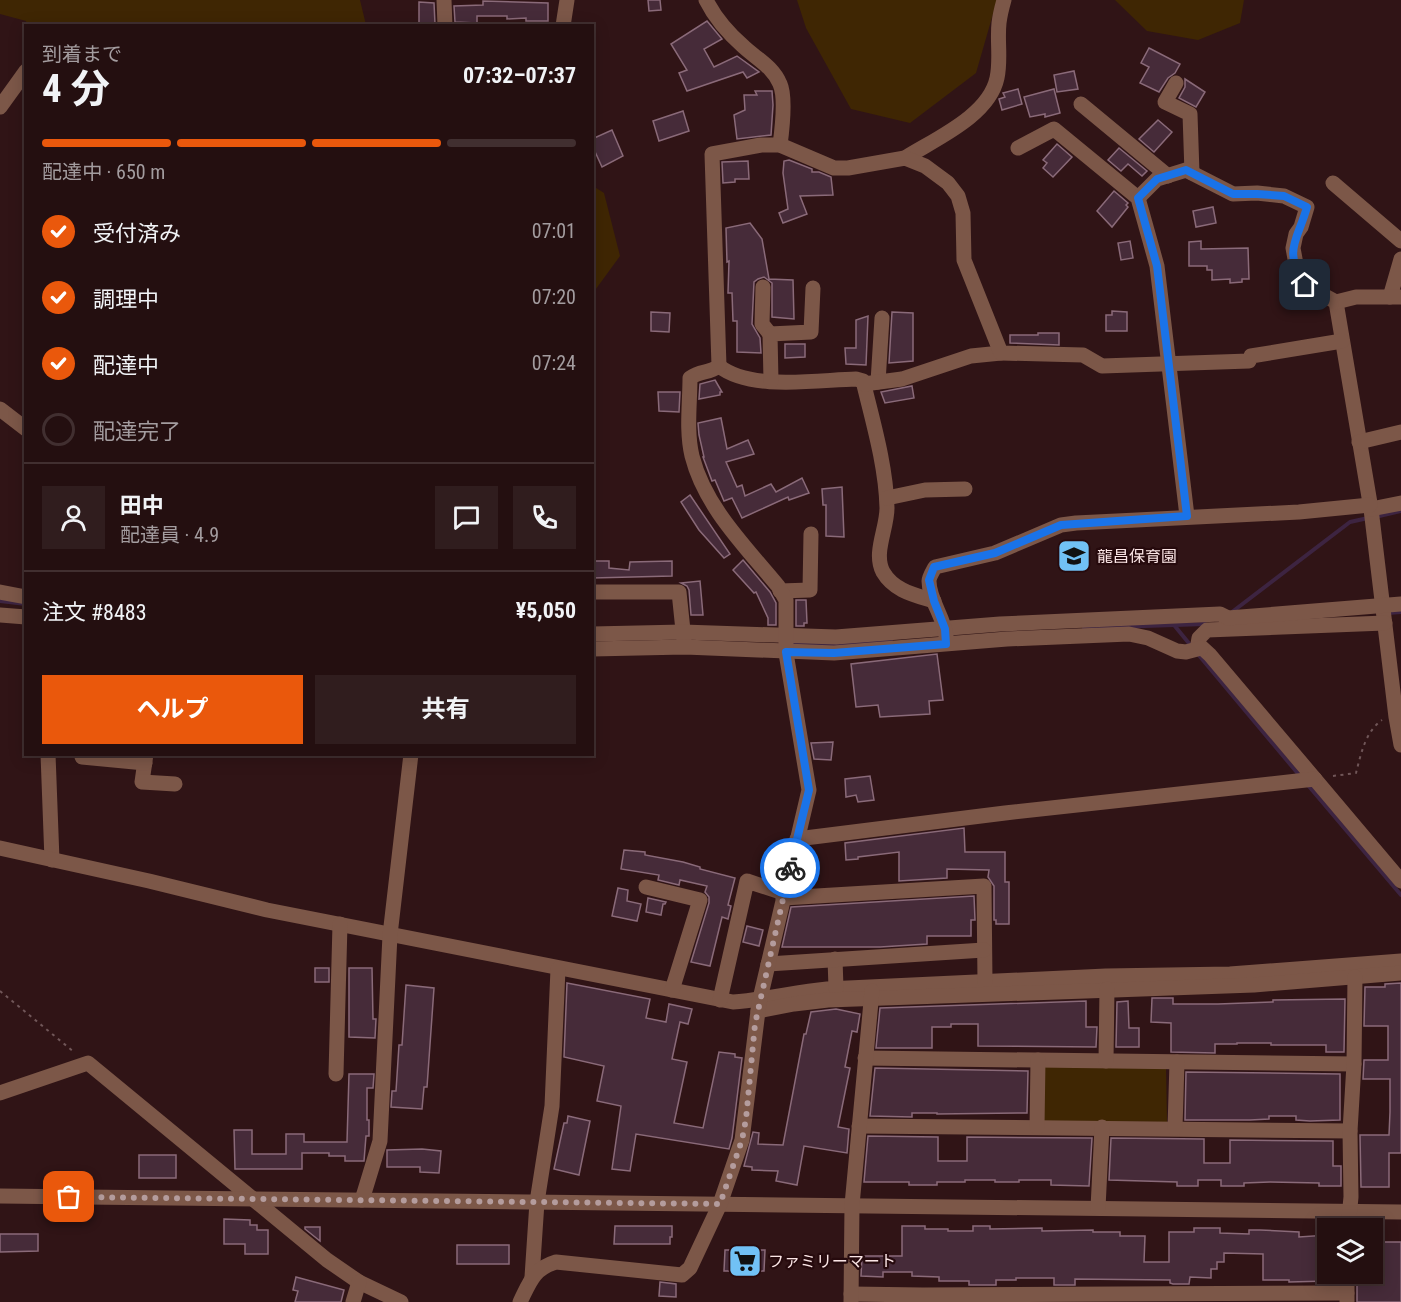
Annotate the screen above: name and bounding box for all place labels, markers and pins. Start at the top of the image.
pin [1279,259,1330,310]
school or university icon: 龍昌保育園 [1056,538,1092,574]
place label: 龍昌保育園 [1097,547,1177,566]
pin [43,1171,94,1222]
supermarket icon: ファミリーマート [727,1243,763,1279]
place label: ファミリーマート [768,1252,896,1271]

